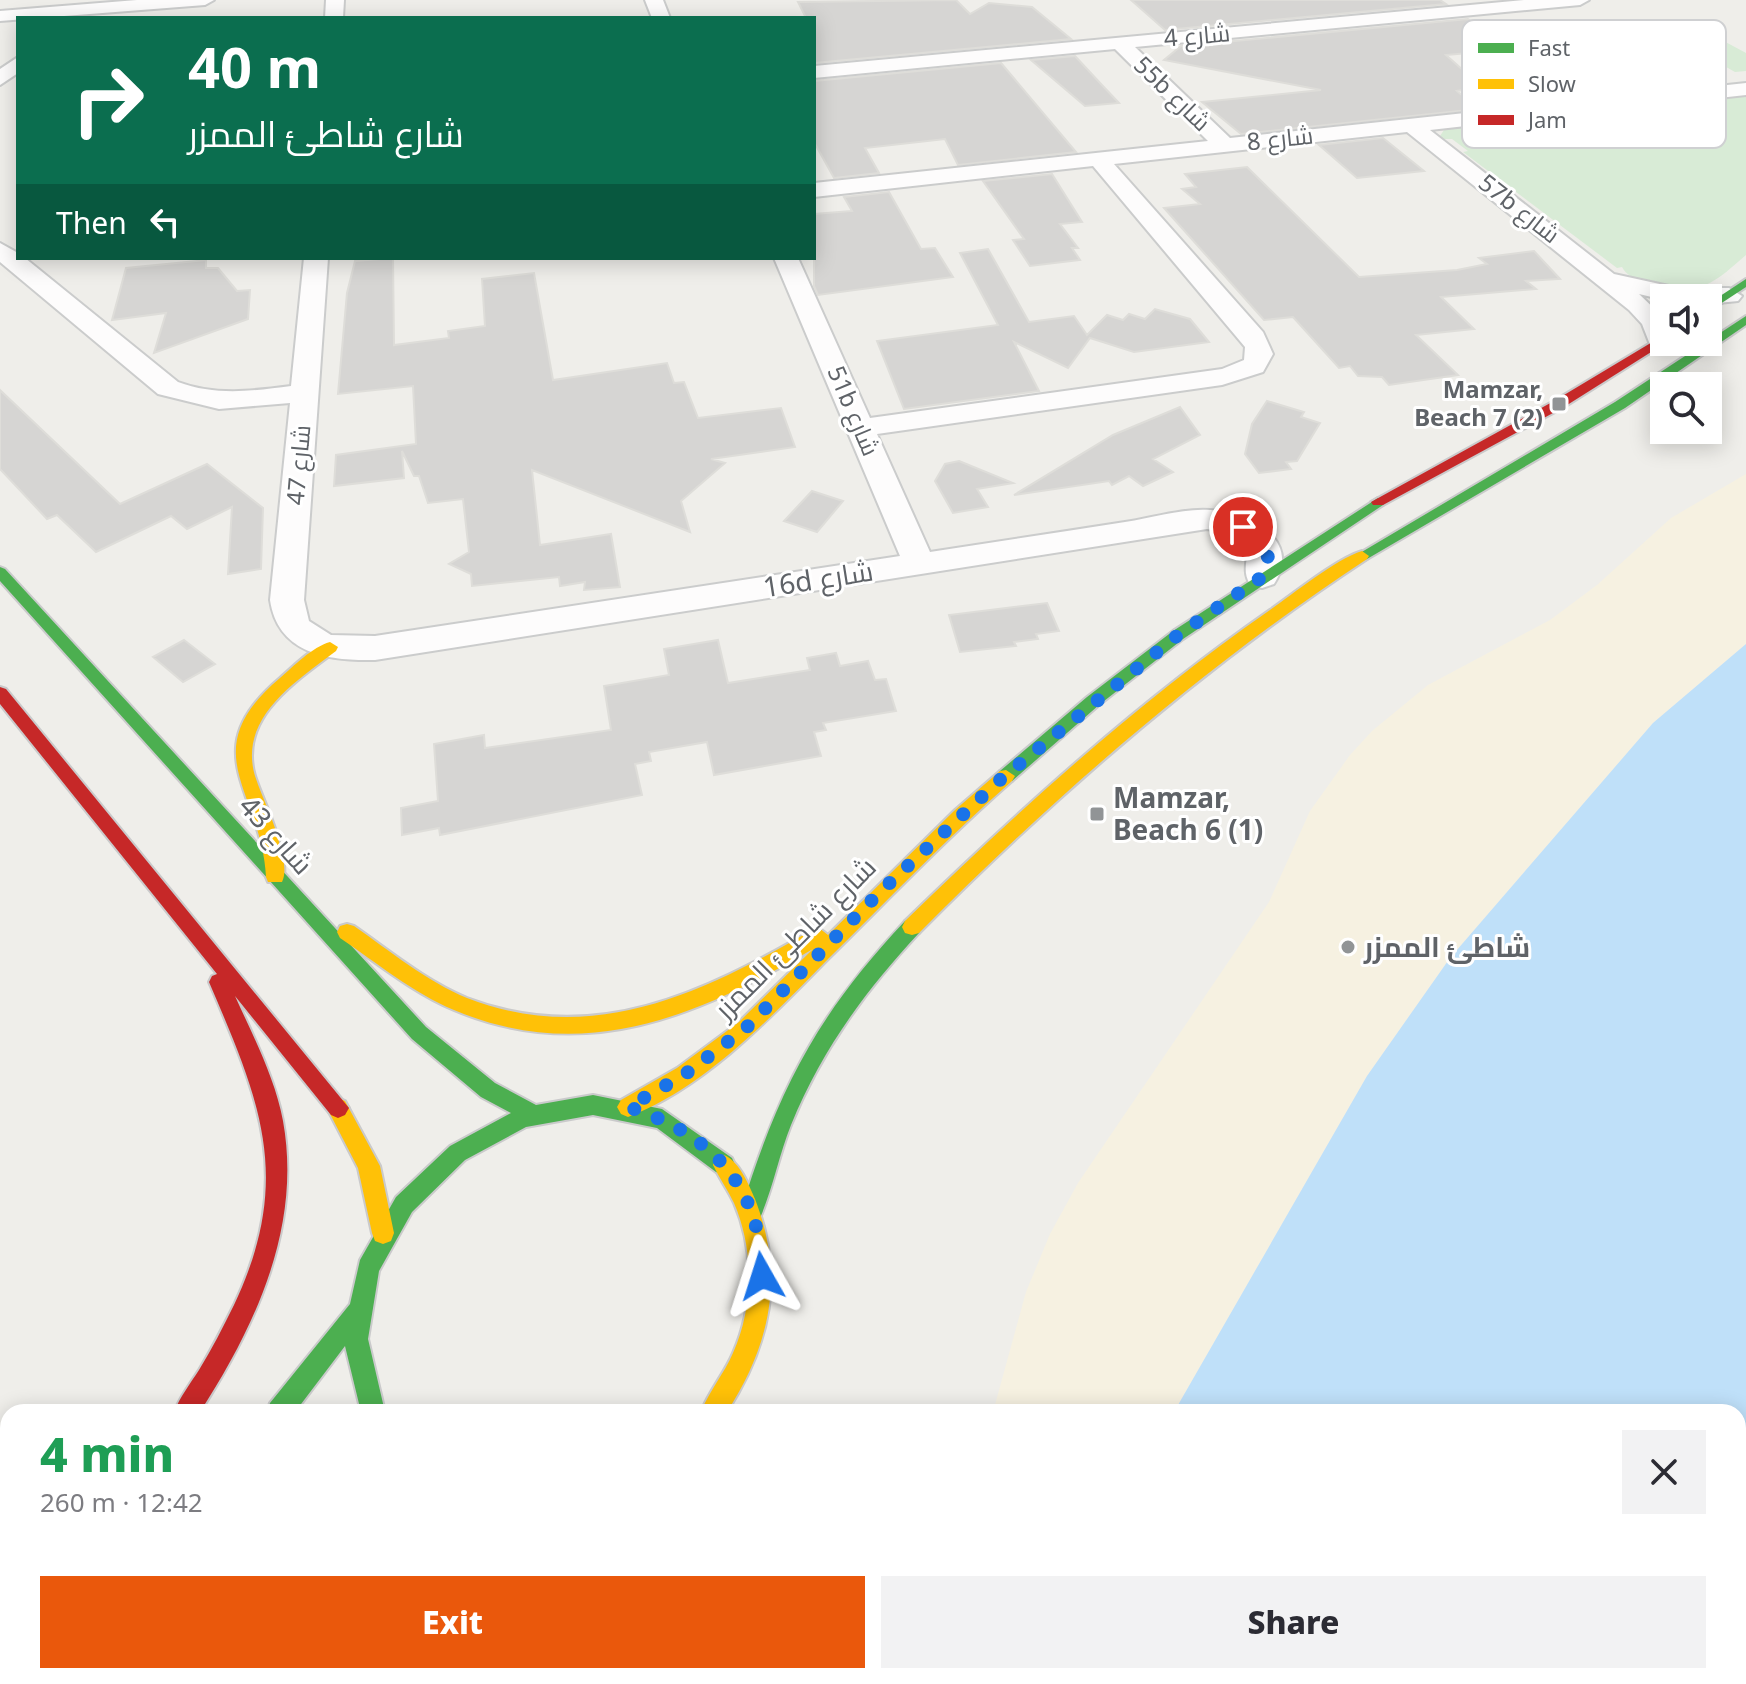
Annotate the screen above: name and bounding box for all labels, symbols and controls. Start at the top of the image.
street label: شارع 4 [1162,15,1232,55]
legend [1462,20,1726,148]
text: 40 m [188,28,321,104]
text: Fast [1528,32,1570,62]
icon: right [56,48,160,152]
street label: 55b شارع [1127,48,1219,138]
text: Slow [1528,68,1577,98]
text: Jam [1526,104,1567,134]
text: شارع شاطئ الممزر [188,109,464,158]
street label: شارع 8 [1245,118,1315,158]
street label: 57b شارع [1472,166,1568,251]
icon: left [143,200,187,244]
text: Then [56,202,127,243]
map controls [1650,284,1722,444]
button: sound [1650,284,1722,356]
street label: 51b شارع [820,360,888,461]
place label: Mamzar, Beach 7 (2) [1414,372,1543,433]
button: search [1650,372,1722,444]
marker: Mamzar, Beach 7 (2) [1550,395,1568,413]
street label: شارع 47 [278,423,318,506]
pin [1209,493,1277,561]
icon: arrive [1221,505,1265,549]
street label: 16d شارع [760,551,876,606]
place label: Mamzar, Beach 6 (1) [1113,778,1263,848]
street label: شارع 43 [231,787,322,882]
marker: Mamzar, Beach 6 (1) [1088,805,1106,823]
street label: شارع شاطئ الممزر [704,848,884,1029]
place label: شاطئ الممزر [1363,927,1530,965]
marker: شاطئ الممزر [1339,938,1357,956]
position arrow [720,1234,804,1318]
text: 4 min [40,1421,174,1486]
button: close [1622,1430,1706,1514]
text: 260 m · 12:42 [40,1484,203,1520]
button: Exit [40,1576,865,1668]
button: Share [881,1576,1706,1668]

